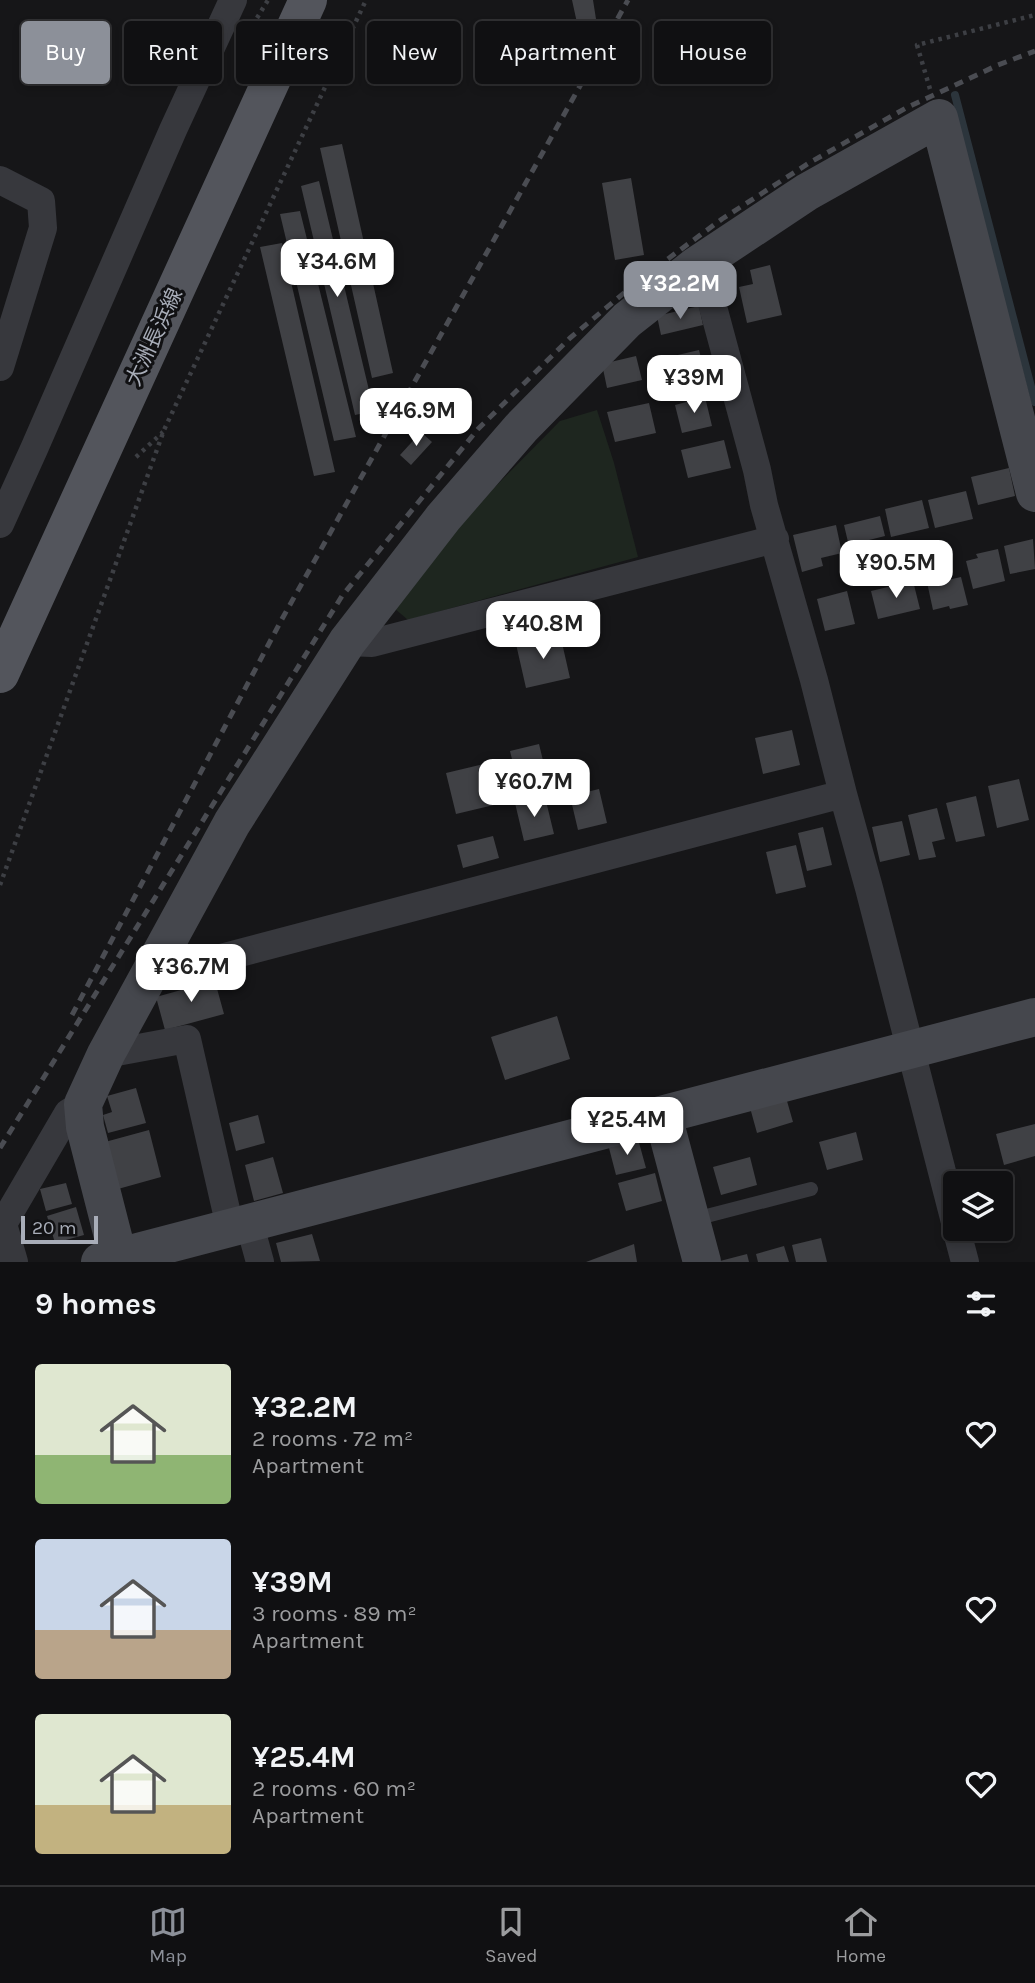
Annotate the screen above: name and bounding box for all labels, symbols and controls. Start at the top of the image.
chip: Buy [21,21,110,84]
chip: Rent [124,21,222,84]
chip: Filters [236,21,353,84]
chip: New [367,21,461,84]
chip: Apartment [475,21,640,84]
chip: House [654,21,771,84]
pin: ¥34.6M [280,240,394,299]
text: ¥34.6M [297,248,377,275]
pin: ¥32.2M [623,262,737,321]
text: ¥32.2M [640,270,720,297]
street label: 大洲長浜線 [121,284,187,390]
pin: ¥39M [653,356,735,415]
text: ¥39M [663,364,725,391]
pin: ¥46.9M [359,388,473,448]
text: ¥46.9M [376,397,456,424]
pin: ¥90.5M [839,540,953,600]
text: ¥90.5M [856,549,936,576]
pin: ¥40.8M [486,602,600,661]
text: ¥40.8M [502,610,584,637]
pin: ¥60.7M [477,760,591,819]
text: ¥60.7M [495,768,573,795]
pin: ¥36.7M [134,944,248,1004]
text: ¥36.7M [152,953,230,980]
pin: ¥25.4M [570,1098,684,1157]
text: ¥25.4M [587,1106,667,1133]
map controls [943,1171,1013,1241]
button: layers [943,1171,1013,1241]
scale bar [21,1213,98,1245]
text: 20 m [32,1217,77,1239]
icon: filters [962,1285,1000,1323]
text: 9 homes [35,1286,157,1322]
text: ¥32.2M [252,1389,357,1425]
icon: home [91,1392,175,1476]
icon: heart [962,1415,1000,1453]
text: 2 rooms · 72 m² [252,1425,413,1452]
text: Apartment [252,1452,364,1479]
text: ¥39M [252,1564,333,1600]
icon: home [91,1567,175,1651]
icon: heart [962,1590,1000,1628]
text: 3 rooms · 89 m² [252,1600,417,1627]
text: Apartment [252,1627,364,1654]
text: ¥25.4M [252,1739,356,1775]
icon: home [91,1742,175,1826]
icon: heart [962,1765,1000,1803]
text: 2 rooms · 60 m² [252,1775,416,1802]
text: Apartment [252,1802,364,1829]
tab: Map [149,1903,187,1967]
tab: Saved [485,1903,537,1967]
tab: Home [835,1903,886,1967]

